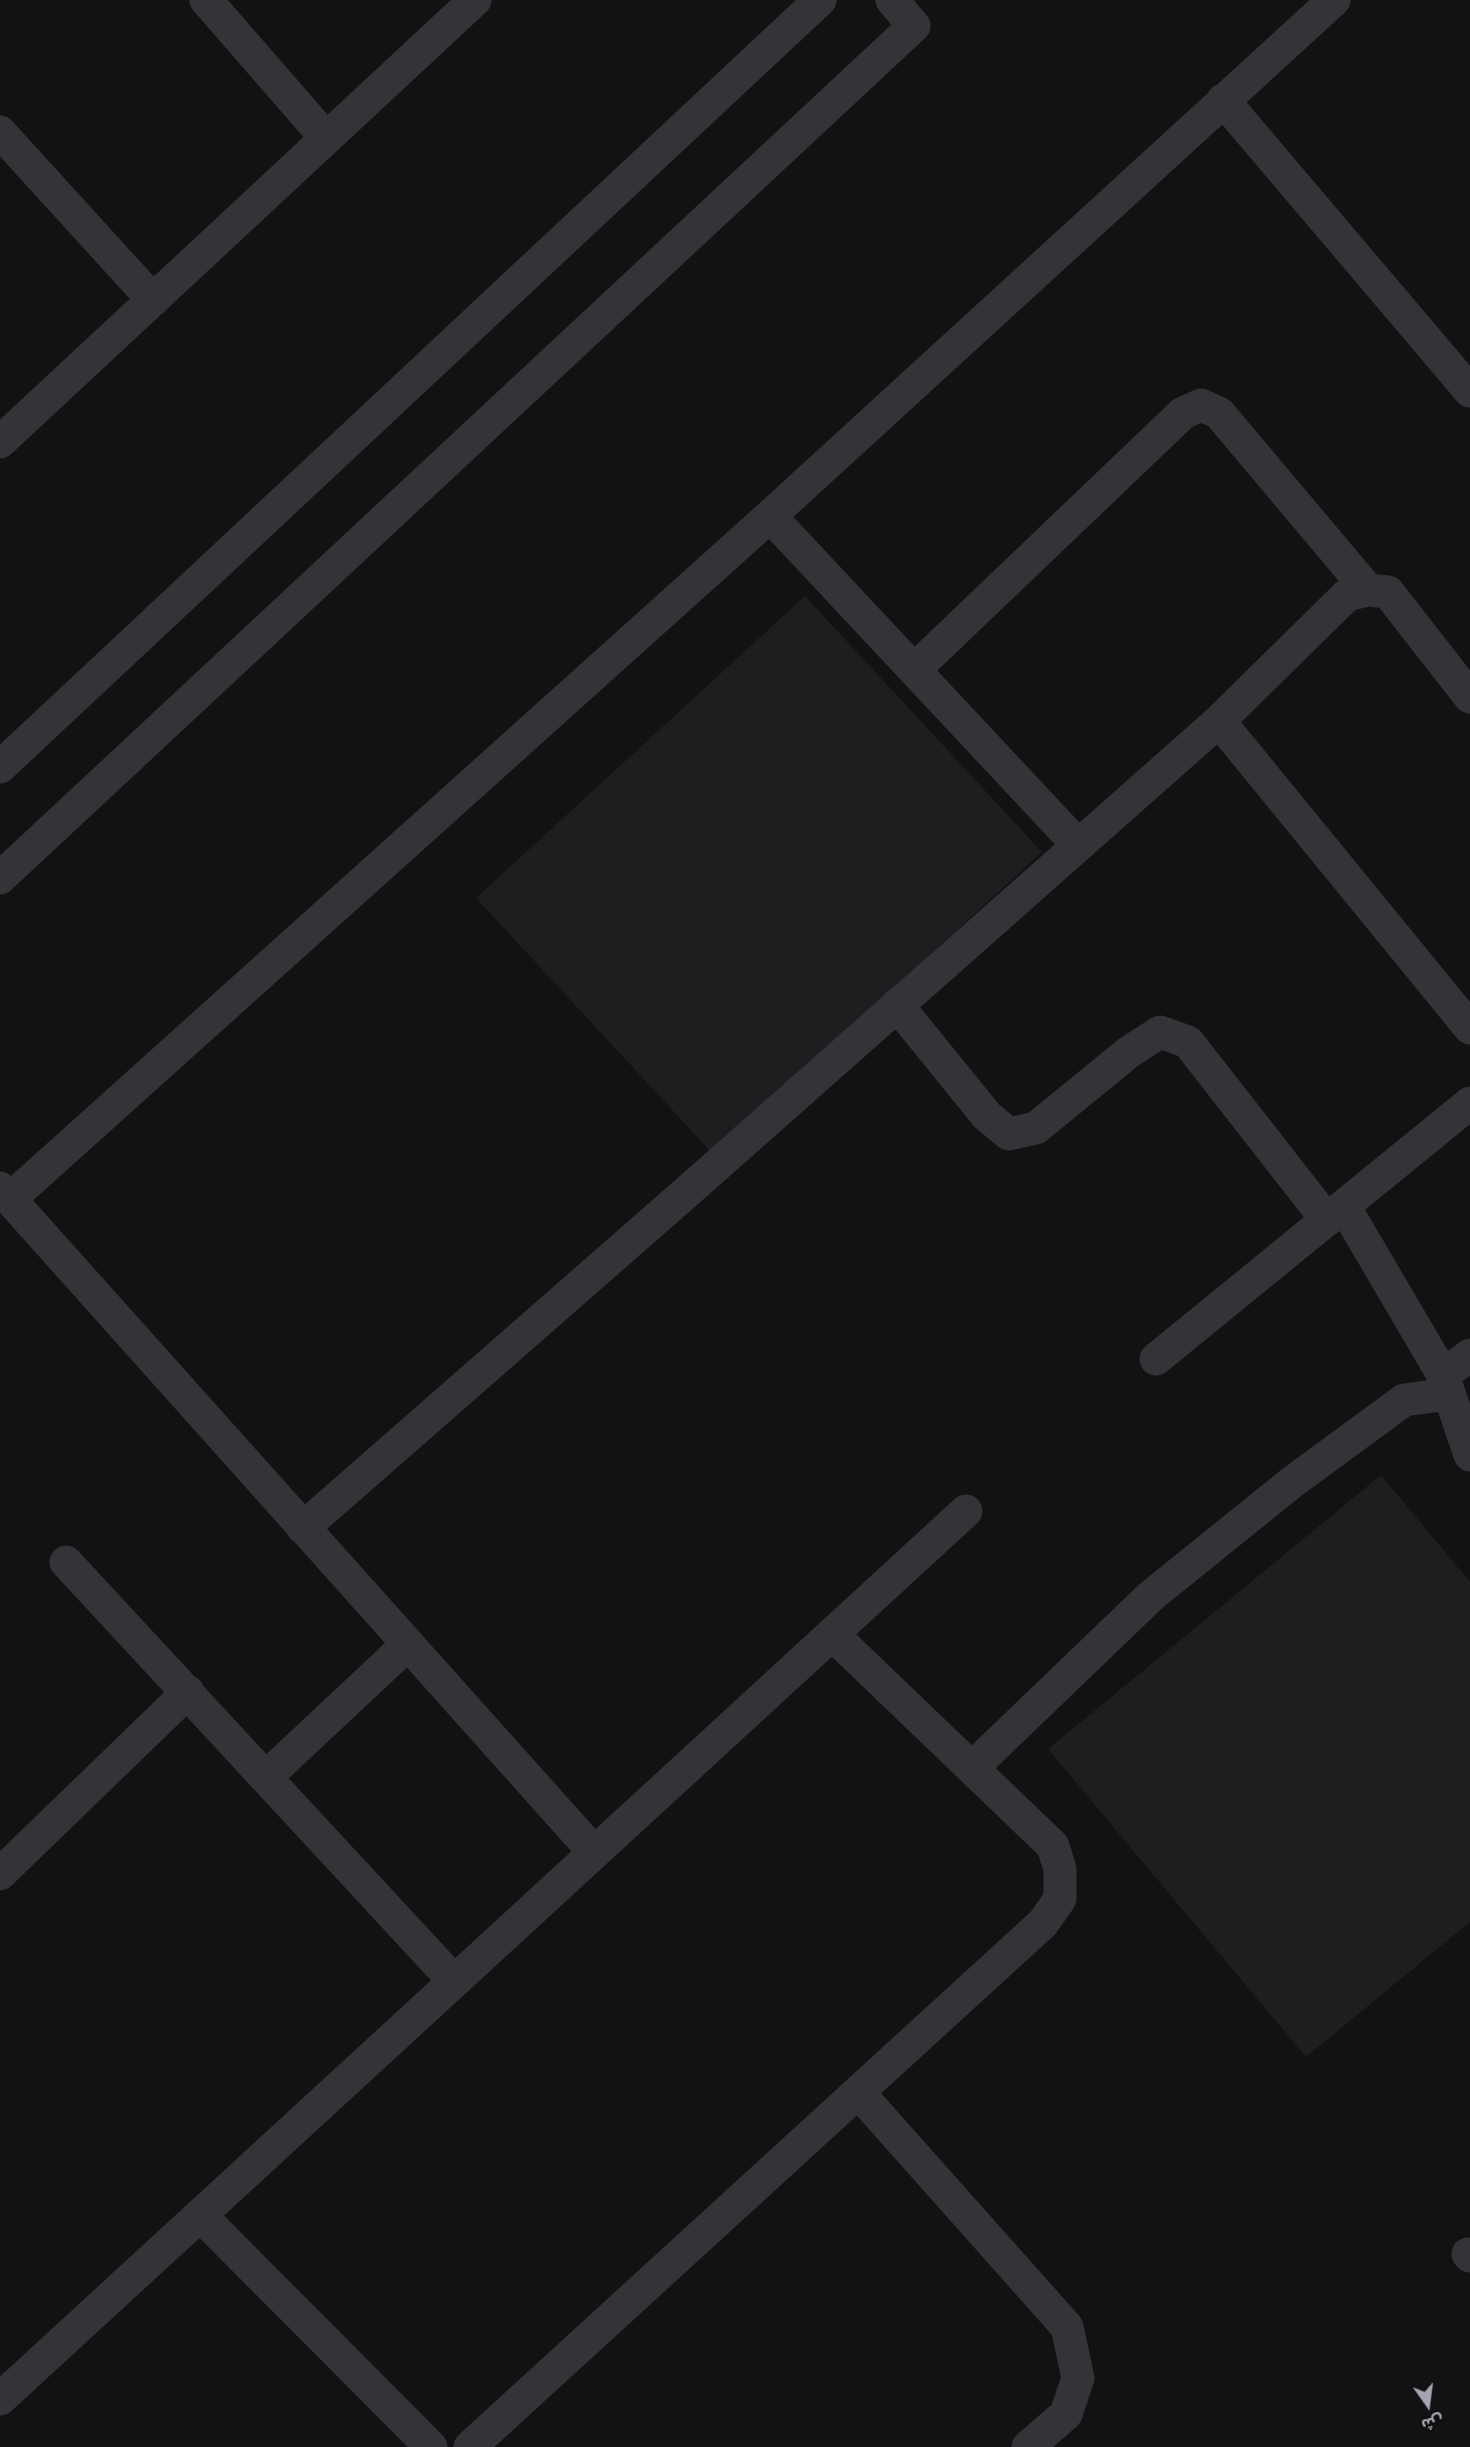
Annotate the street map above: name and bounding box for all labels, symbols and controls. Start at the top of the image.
north arrow [1398,2375,1458,2435]
text: ش [1420,2411,1445,2435]

